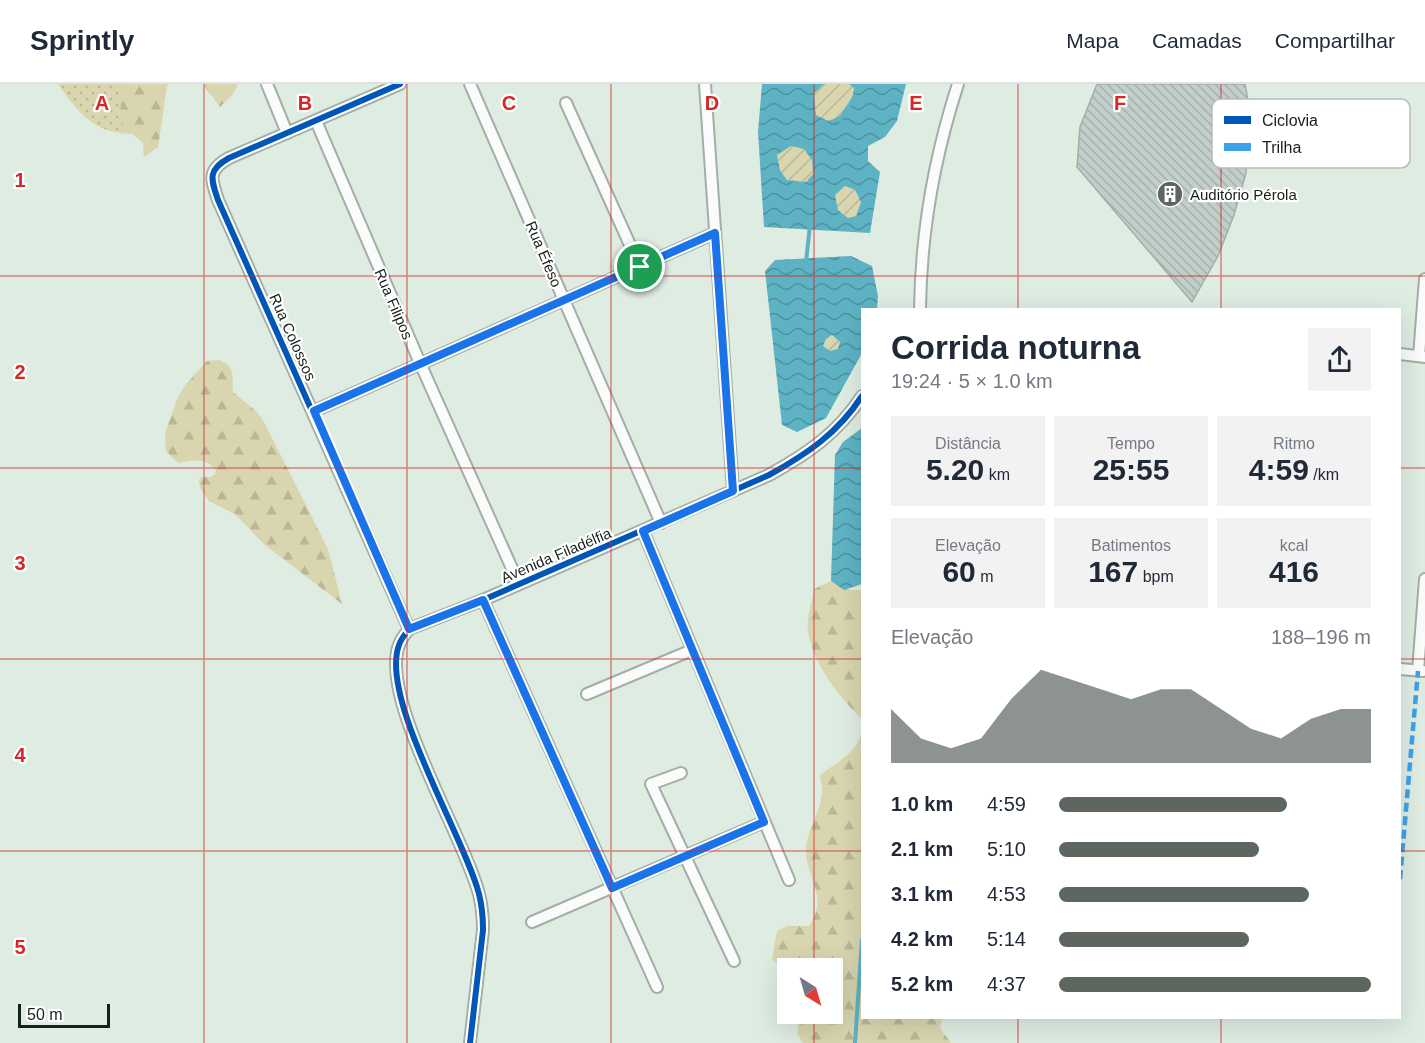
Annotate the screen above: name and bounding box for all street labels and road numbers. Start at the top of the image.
street label: Rua Éfeso [522,218,566,290]
street label: Rua Filipos [372,266,416,342]
street label: Rua Colossos [266,291,320,383]
street label: Avenida Filadélfia [498,524,614,586]

